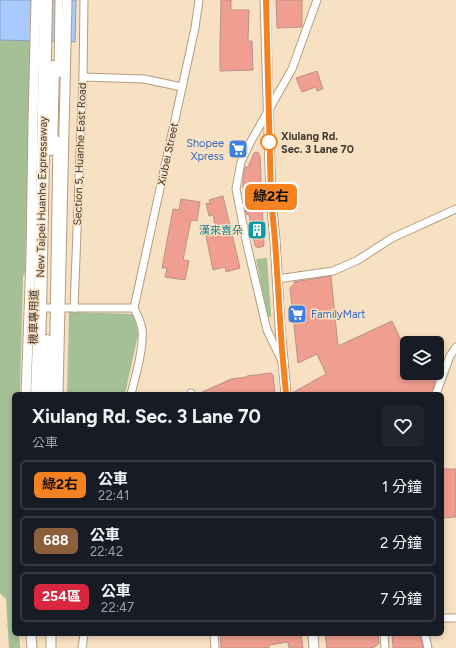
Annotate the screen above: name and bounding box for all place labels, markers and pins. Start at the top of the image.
place label: Xiulang Rd. Sec. 3 Lane 70 [281,130,354,156]
marker: Xiulang Rd. Sec. 3 Lane 70 [260,133,278,151]
place label: Shopee Xpress [186,137,224,163]
supermarket icon: Shopee Xpress [227,138,249,160]
building icon: 漢來喜朵 [246,219,268,241]
place label: 漢來喜朵 [199,224,243,237]
supermarket icon: FamilyMart [286,303,308,325]
place label: FamilyMart [311,308,365,321]

